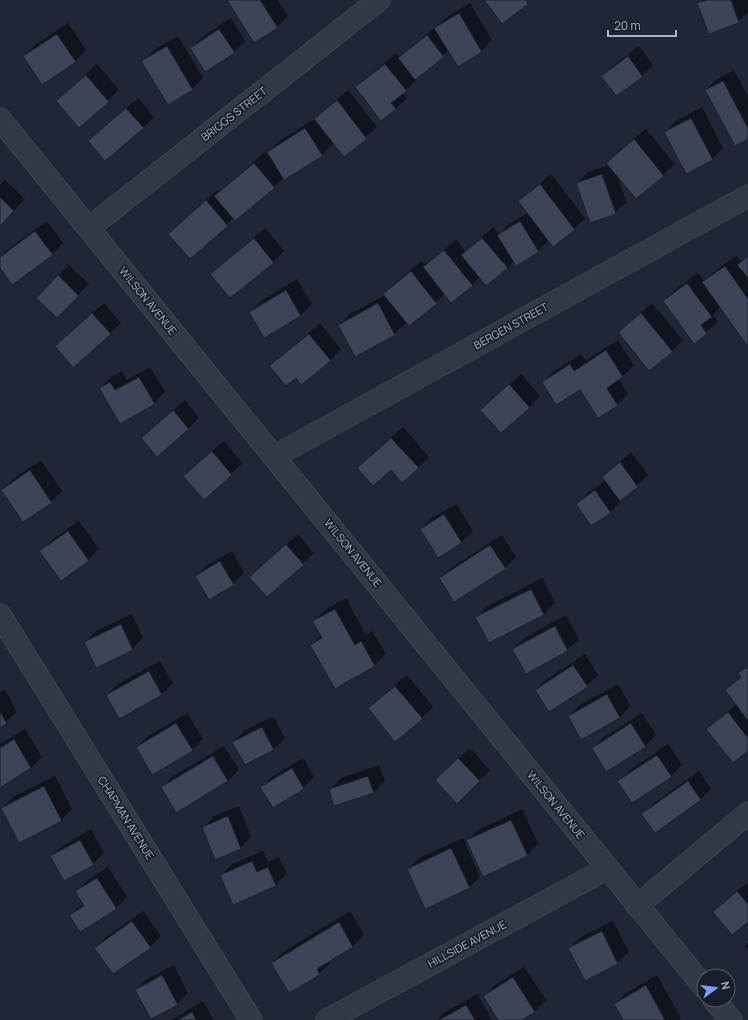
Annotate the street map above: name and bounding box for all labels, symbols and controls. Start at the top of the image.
scale bar [608,12,676,38]
text: 20 m [614,17,641,34]
street label: BRIGGS STREET [198,83,270,144]
street label: WILSON AVENUE [116,263,181,338]
street label: BERGEN STREET [471,299,551,352]
street label: WILSON AVENUE [321,515,386,590]
street label: WILSON AVENUE [524,767,589,842]
street label: CHAPMAN AVENUE [95,773,158,862]
street label: HILLSIDE AVENUE [425,916,509,971]
north arrow [696,968,736,1008]
text: N [718,980,734,991]

